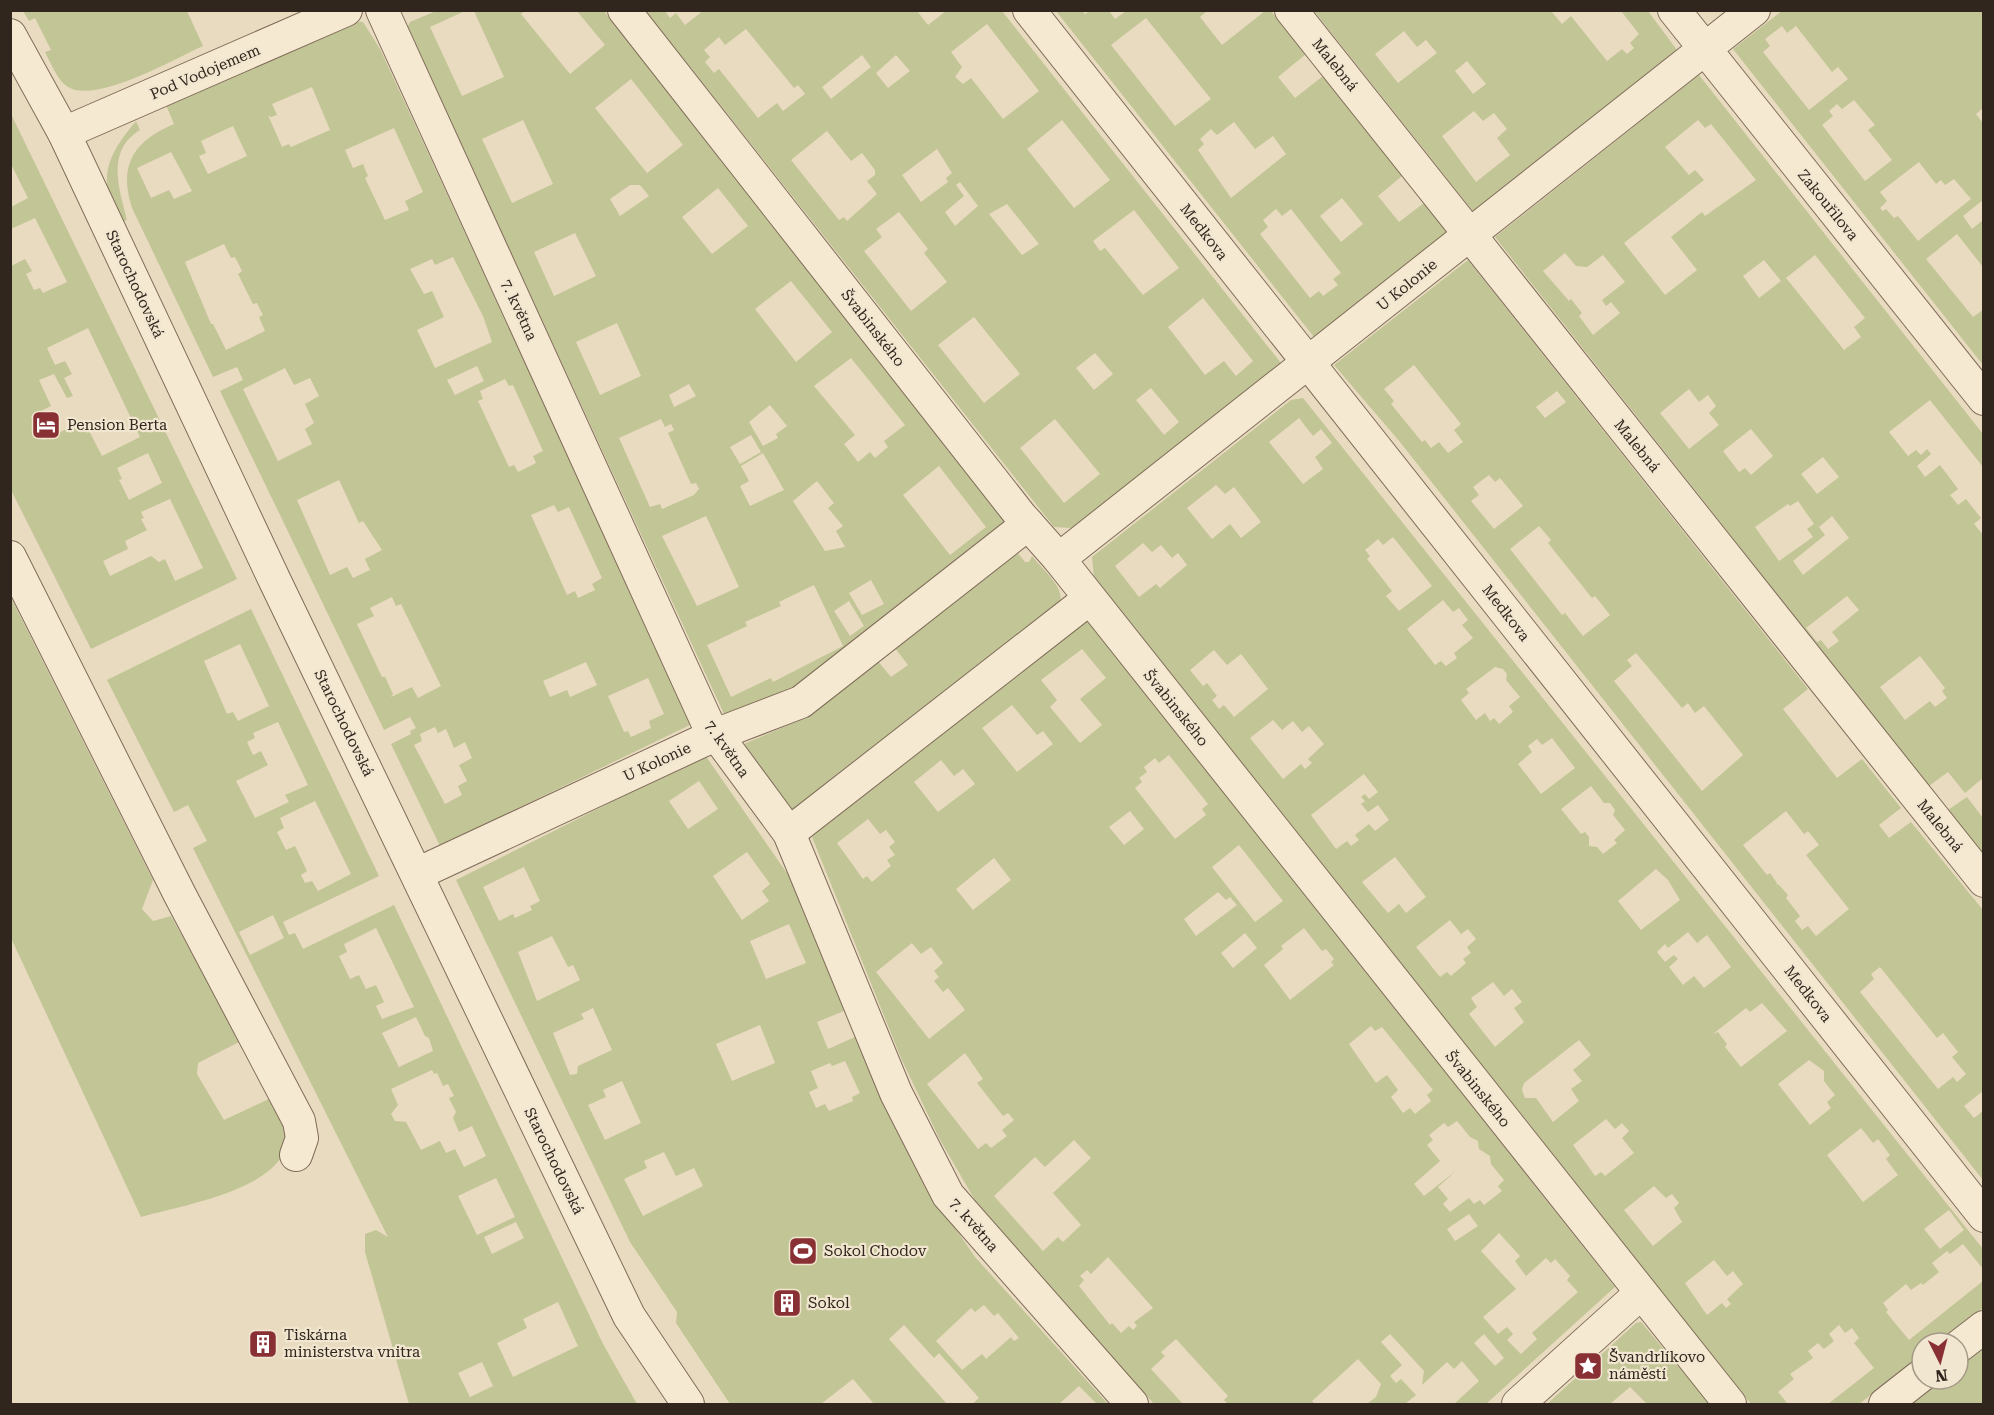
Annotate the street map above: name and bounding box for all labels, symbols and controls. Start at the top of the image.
street label: Malebná [1308,35,1362,95]
street label: Pod Vodojemem [147,41,263,103]
street label: Zakouřilova [1794,166,1862,244]
street label: Medkova [1176,200,1232,264]
street label: Starochodovská [102,227,168,341]
street label: U Kolonie [1373,255,1441,315]
street label: 7. května [497,277,541,343]
street label: Švabinského [837,286,909,370]
hotel icon: Pension Berta [30,409,62,441]
place label: Pension Berta [67,416,167,434]
street label: Malebná [1610,416,1664,476]
street label: Medkova [1478,581,1534,645]
street label: Švabinského [1140,666,1212,750]
street label: Starochodovská [310,667,378,779]
street label: 7. května [701,717,753,781]
street label: U Kolonie [620,739,694,785]
street label: Malebná [1913,796,1967,856]
street label: Medkova [1780,962,1836,1026]
street label: Švabinského [1442,1047,1514,1131]
street label: Starochodovská [520,1105,588,1217]
street label: 7. května [946,1194,1002,1256]
sports icon: Sokol Chodov [787,1235,819,1267]
place label: Sokol Chodov [824,1242,927,1260]
building icon: Sokol [771,1287,803,1319]
place label: Sokol [808,1294,850,1312]
place label: Tiskárna ministerstva vnitra [284,1326,420,1361]
building icon: Tiskárna ministerstva vnitra [247,1328,279,1360]
north arrow [1910,1331,1970,1391]
place label: Švandrlíkovo náměstí [1609,1348,1705,1383]
place icon: Švandrlíkovo náměstí [1572,1350,1604,1382]
text: N [1934,1365,1949,1386]

